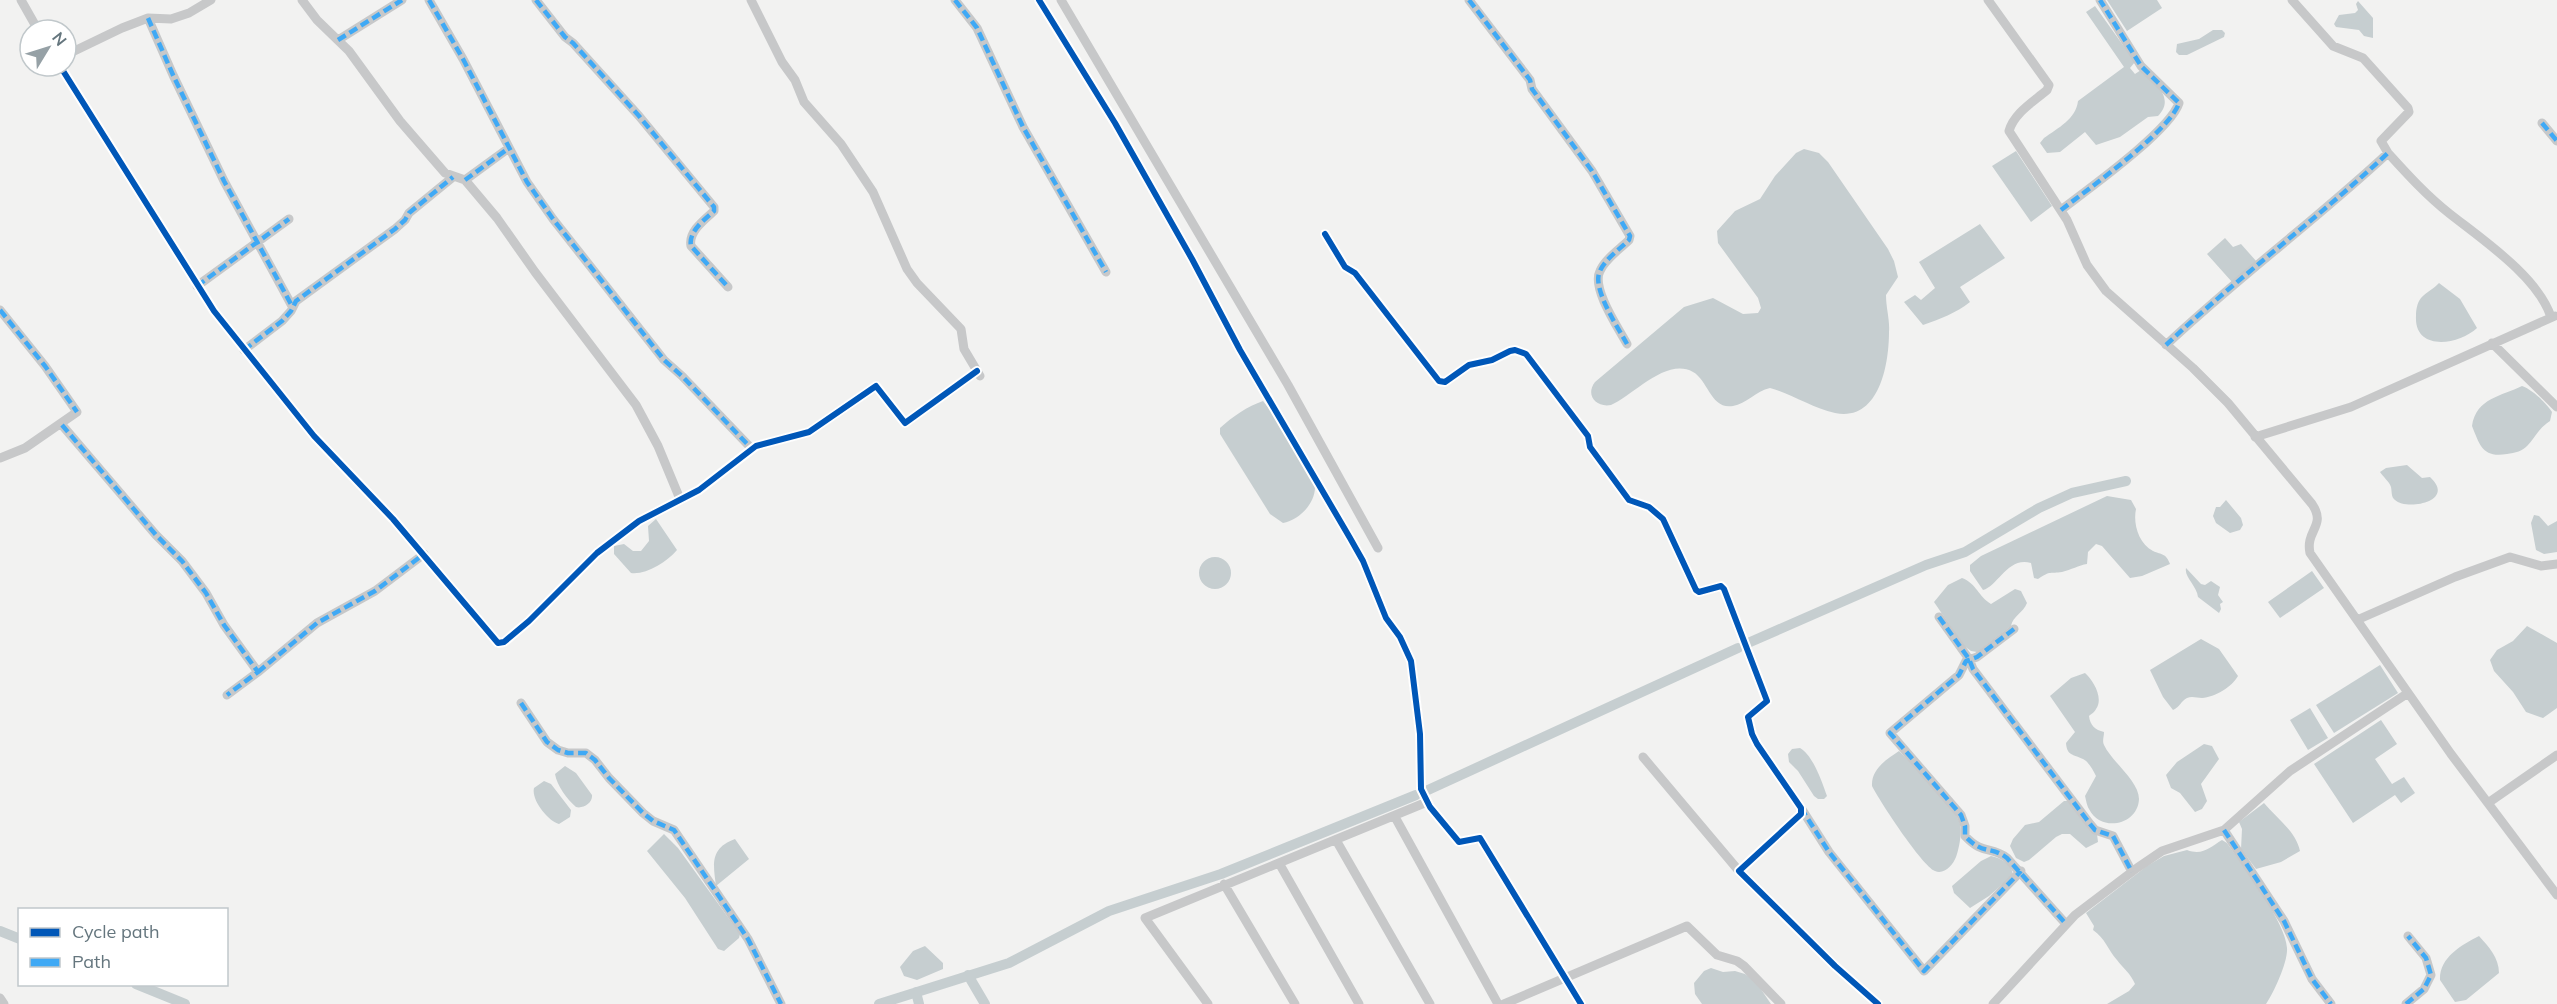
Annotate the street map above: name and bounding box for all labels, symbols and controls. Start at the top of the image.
north arrow [18,18,78,78]
text: N [48,28,71,50]
legend [18,908,228,986]
text: Cycle path [72,920,159,943]
text: Path [72,950,111,973]

